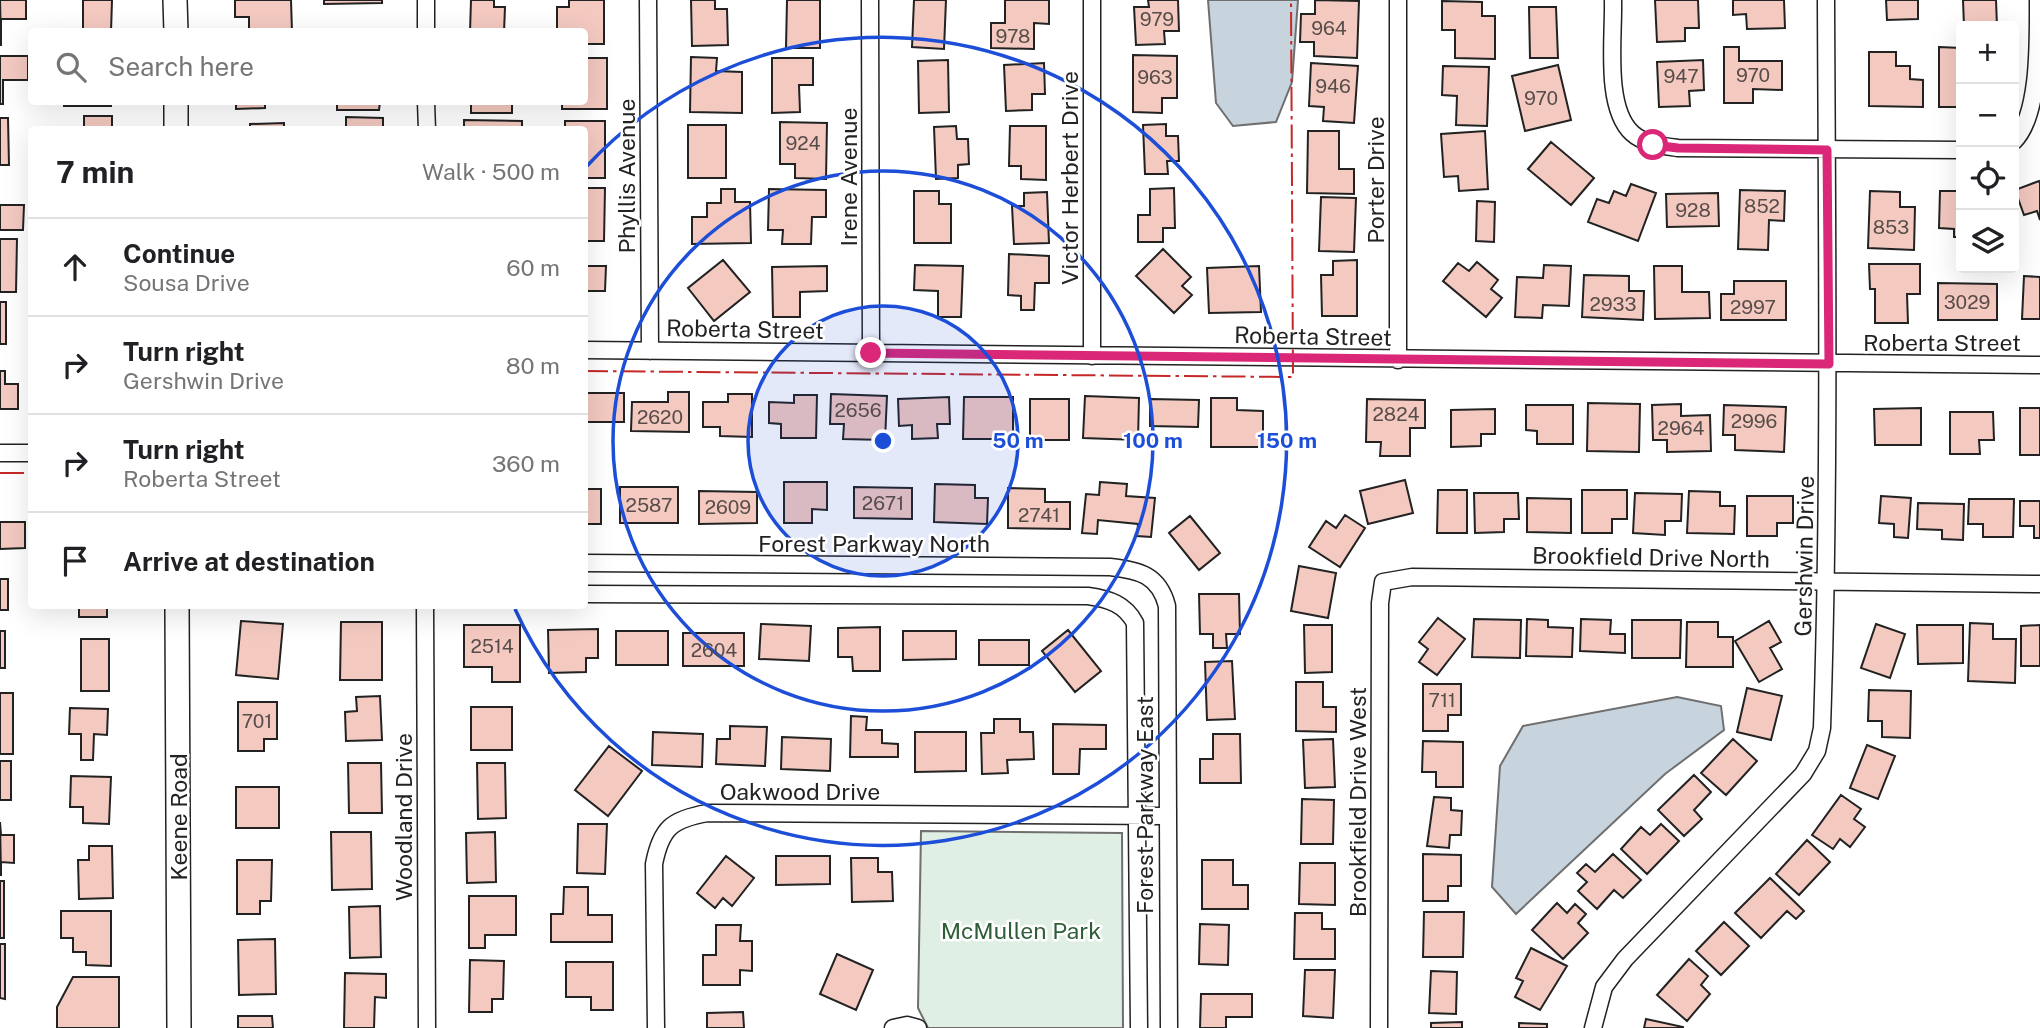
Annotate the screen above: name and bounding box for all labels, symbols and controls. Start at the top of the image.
house number: 979 [1140,8,1174,30]
house number: 964 [1311,17,1347,39]
map controls [1956,21,2019,273]
button: + [1956,21,2019,84]
house number: 978 [996,25,1030,47]
search box [28,28,588,105]
icon: search [52,48,90,86]
text: Search here [108,51,254,82]
house number: 970 [1736,64,1770,86]
house number: 947 [1663,65,1699,87]
house number: 963 [1137,66,1173,88]
street label: Victor Herbert Drive [1056,71,1083,285]
house number: 946 [1315,75,1351,97]
button: − [1956,84,2019,147]
house number: 970 [1524,87,1558,109]
street label: Phyllis Avenue [613,98,640,254]
street label: Irene Avenue [835,107,862,247]
street label: Porter Drive [1362,116,1389,244]
route start [1637,129,1668,160]
house number: 924 [785,132,821,154]
button: locate [1956,147,2019,210]
text: 7 min [56,154,134,190]
text: Walk · 500 m [422,158,560,185]
house number: 852 [1744,195,1780,217]
house number: 928 [1675,199,1711,221]
button: layers [1956,210,2019,273]
house number: 853 [1873,216,1909,238]
text: Continue [123,238,235,269]
icon: ahead [56,248,94,286]
text: 60 m [506,254,560,281]
text: Sousa Drive [123,269,250,296]
house number: 3029 [1944,291,1990,313]
house number: 2933 [1590,293,1636,315]
house number: 2997 [1730,296,1776,318]
street label: Roberta Street [666,314,824,344]
street label: Roberta Street [1234,321,1392,351]
street label: Roberta Street [1863,329,2021,356]
text: Turn right [123,336,245,367]
route end [855,337,886,368]
icon: right [56,346,94,384]
text: 80 m [506,352,560,379]
text: Gershwin Drive [123,367,284,394]
house number: 2656 [834,399,882,421]
house number: 2824 [1373,403,1419,425]
house number: 2620 [637,406,683,428]
house number: 2996 [1731,410,1777,432]
house number: 2964 [1658,417,1704,439]
text: 50 m [992,428,1044,453]
text: 100 m [1123,428,1183,453]
text: 150 m [1257,428,1317,453]
centre of rings [871,429,895,453]
text: Turn right [123,434,245,465]
icon: right [56,444,94,482]
text: 360 m [492,450,560,477]
text: Roberta Street [123,465,281,492]
street label: Gershwin Drive [1789,475,1819,637]
house number: 2671 [862,492,904,514]
house number: 2587 [626,494,672,516]
house number: 2609 [705,496,751,518]
house number: 2741 [1018,504,1060,526]
street label: Forest Parkway North [758,530,990,557]
street label: Brookfield Drive North [1532,541,1770,573]
icon: arrive [56,542,94,580]
text: Arrive at destination [123,546,375,577]
house number: 2514 [470,635,514,657]
house number: 2604 [691,639,737,661]
street label: Brookfield Drive West [1344,687,1371,917]
house number: 711 [1428,689,1456,711]
street label: Forest Parkway East [1131,696,1158,914]
house number: 701 [242,710,272,732]
street label: Woodland Drive [390,733,417,901]
street label: Keene Road [165,753,192,881]
street label: Oakwood Drive [720,778,880,805]
park label: McMullen Park [941,917,1101,944]

